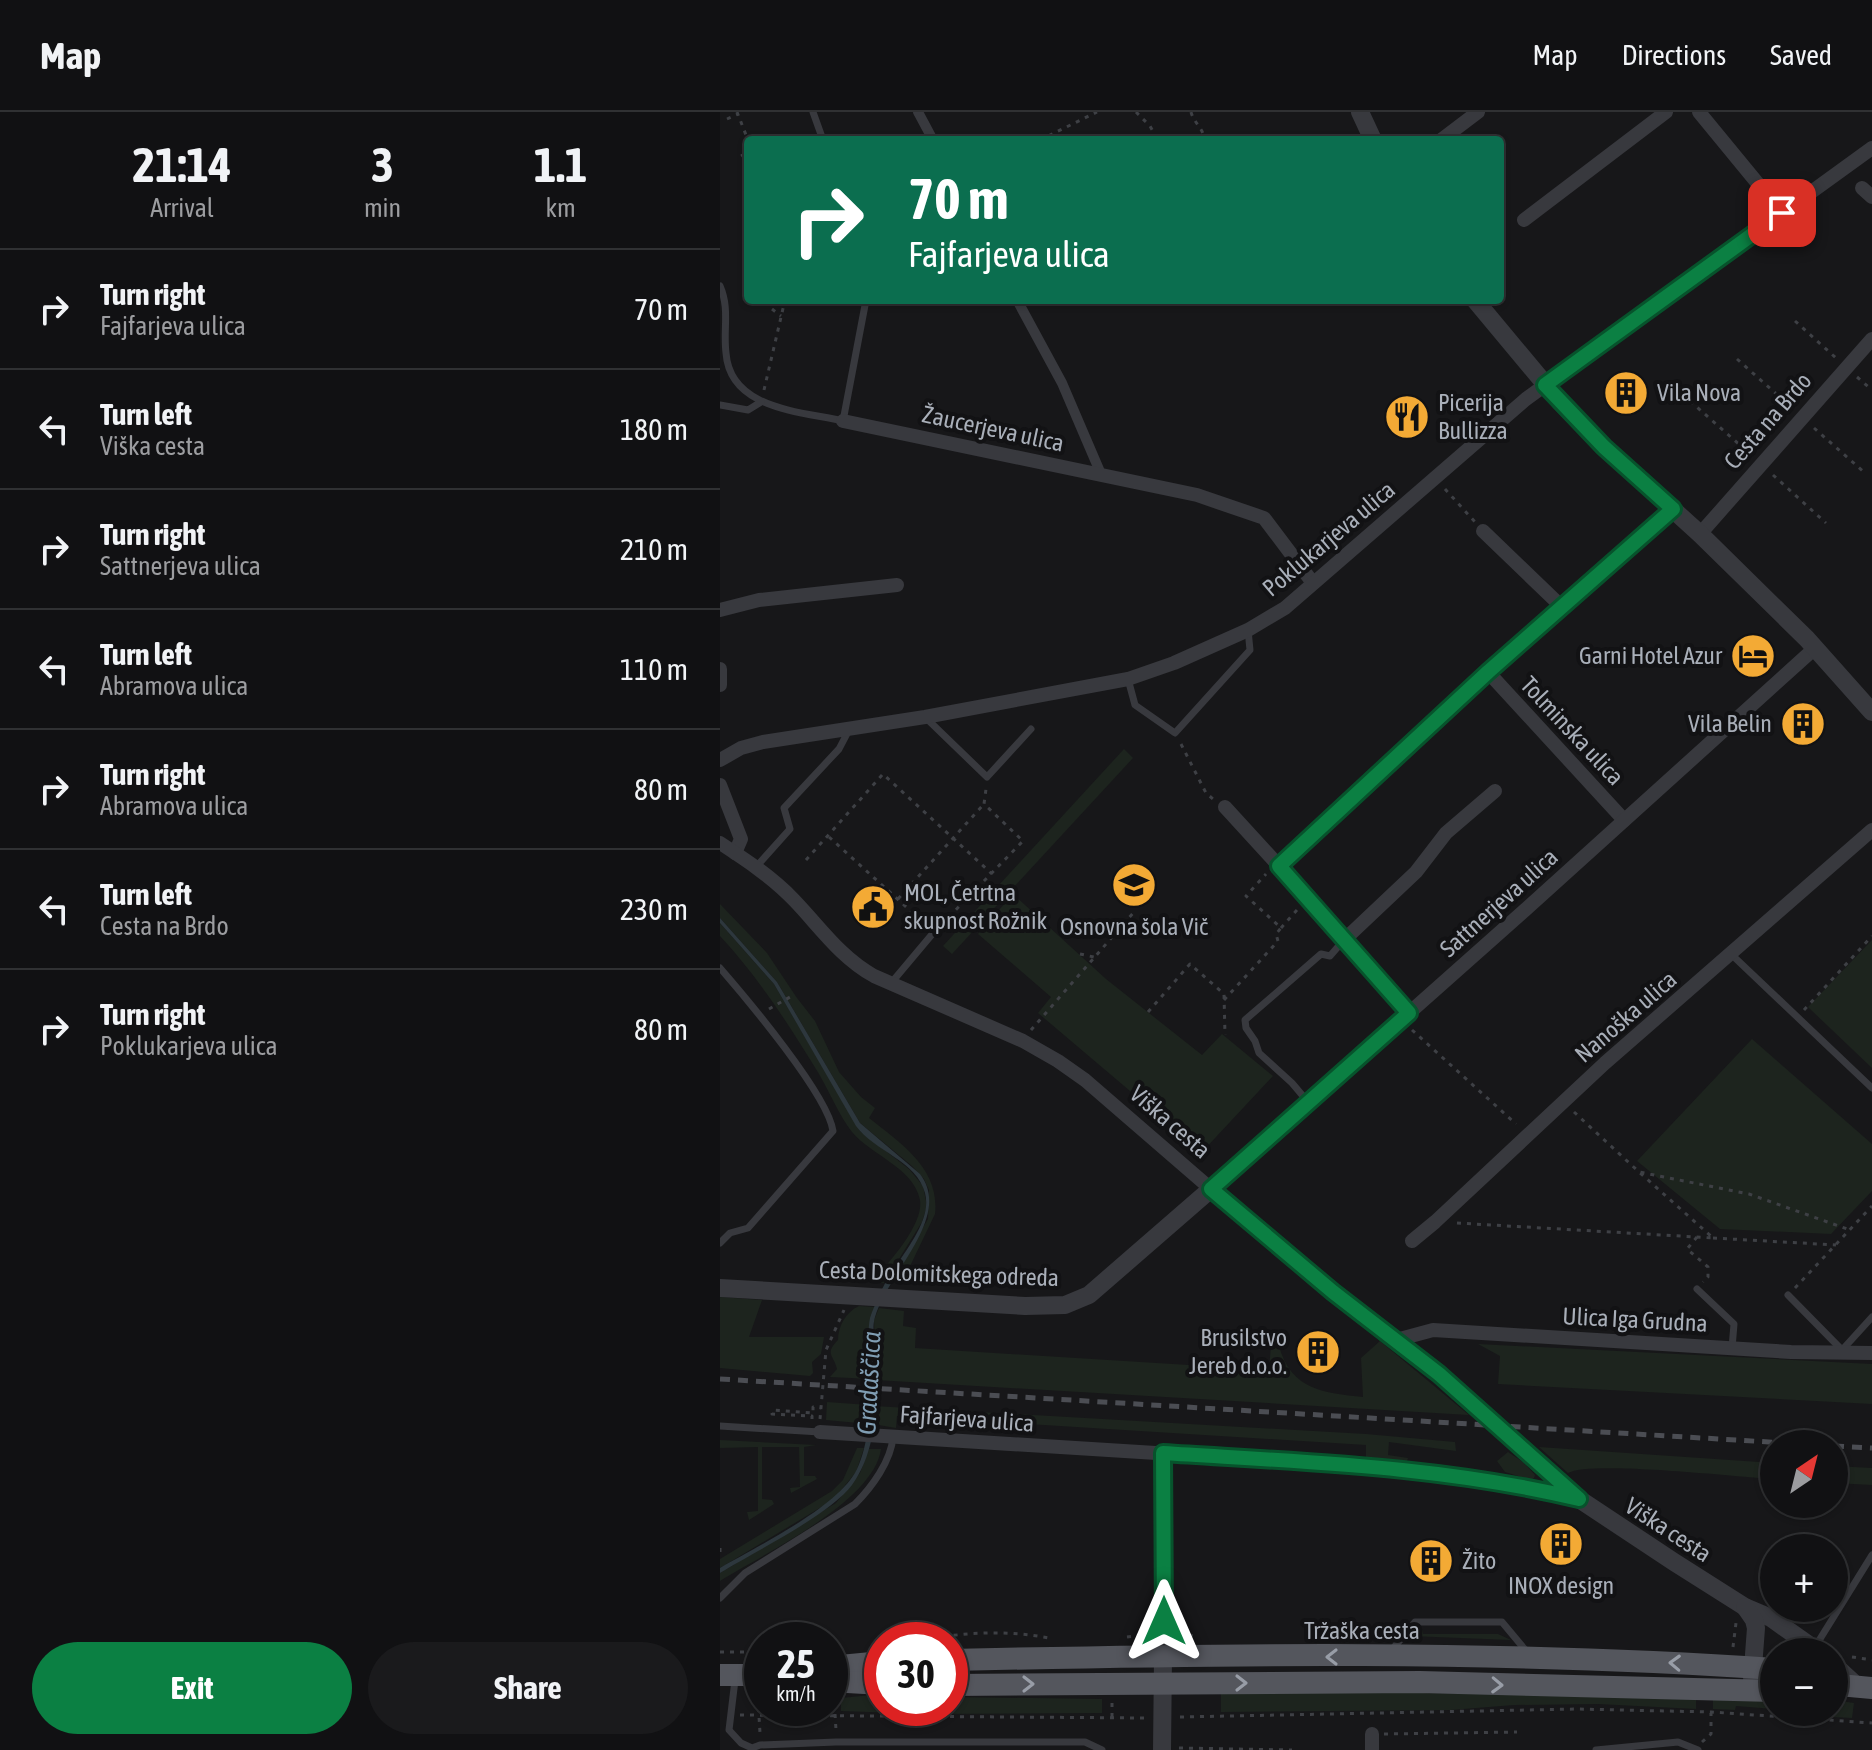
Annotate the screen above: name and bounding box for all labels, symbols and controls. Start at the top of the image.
text: Map [40,34,101,77]
text: Map [1533,39,1578,71]
text: Directions [1622,39,1726,71]
text: Saved [1770,39,1832,71]
text: 21:14 [133,137,231,192]
text: 3 [371,137,394,192]
text: 1.1 [534,137,587,192]
text: 70 m [908,167,1009,231]
icon: right [776,168,880,272]
pin [1748,179,1816,247]
icon: arrive [1760,191,1804,235]
text: Arrival [150,193,214,223]
text: min [364,193,401,223]
text: km [546,193,576,223]
text: Fajfarjeva ulica [908,233,1110,275]
text: Turn right [100,277,206,311]
icon: right [32,287,76,331]
text: 70 m [634,292,688,326]
text: Fajfarjeva ulica [100,311,246,341]
street label: Cesta na Brdo [1718,367,1817,474]
building icon: Vila Nova [1602,369,1650,417]
place label: Vila Nova [1657,379,1741,406]
place label: Picerija Bullizza [1438,389,1508,444]
restaurant icon: Picerija Bullizza [1383,393,1431,441]
text: Turn left [100,397,192,431]
street label: Žaucerjeva ulica [920,400,1066,457]
icon: left [32,407,76,451]
text: 180 m [620,412,688,446]
text: Viška cesta [100,431,205,461]
street label: Poklukarjeva ulica [1257,476,1400,602]
text: Turn right [100,517,206,551]
icon: right [32,527,76,571]
text: 210 m [620,532,688,566]
text: Sattnerjeva ulica [100,551,261,581]
hotel icon: Garni Hotel Azur [1729,632,1777,680]
text: Turn left [100,637,192,671]
place label: Garni Hotel Azur [1579,642,1723,669]
icon: left [32,647,76,691]
text: 110 m [620,652,688,686]
text: Abramova ulica [100,671,248,701]
street label: Tolminska ulica [1515,671,1629,790]
building icon: Vila Belin [1779,700,1827,748]
place label: Vila Belin [1688,710,1772,737]
text: Turn right [100,757,206,791]
icon: right [32,767,76,811]
text: 80 m [634,772,688,806]
text: Abramova ulica [100,791,248,821]
street label: Sattnerjeva ulica [1434,843,1563,962]
school or university icon: Osnovna šola Vič [1110,861,1158,909]
text: Turn left [100,877,192,911]
place label: MOL, Četrtna skupnost Rožnik [904,879,1047,934]
public building icon: MOL, Četrtna skupnost Rožnik [849,883,897,931]
icon: left [32,887,76,931]
text: 230 m [620,892,688,926]
text: Cesta na Brdo [100,911,229,941]
place label: Osnovna šola Vič [1060,913,1208,940]
street label: Nanoška ulica [1570,965,1682,1068]
text: Turn right [100,997,206,1031]
icon: right [32,1007,76,1051]
text: 80 m [634,1012,688,1046]
text: Poklukarjeva ulica [100,1031,278,1061]
street label: Viška cesta [1125,1080,1216,1164]
street label: Cesta Dolomitskega odreda [819,1256,1059,1291]
street label: Ulica Iga Grudna [1562,1302,1708,1337]
place label: Brusilstvo Jereb d.o.o. [1189,1324,1287,1379]
building icon: Brusilstvo Jereb d.o.o. [1294,1328,1342,1376]
water label: Gradaščica [851,1330,887,1436]
street label: Fajfarjeva ulica [899,1400,1035,1437]
north arrow [1760,1430,1848,1518]
map controls [1760,1430,1848,1726]
street label: Viška cesta [1620,1492,1716,1567]
building icon: INOX design [1537,1520,1585,1568]
button: + [1760,1534,1848,1622]
building icon: Žito [1407,1537,1455,1585]
place label: Žito [1462,1547,1496,1574]
place label: INOX design [1508,1572,1614,1599]
position arrow [1122,1579,1206,1663]
street label: Tržaška cesta [1304,1617,1420,1644]
speed limit sign: 30 [864,1622,968,1726]
button: − [1760,1638,1848,1726]
text: 25 [777,1641,815,1686]
button: Exit [32,1642,352,1734]
button: Share [368,1642,688,1734]
one-way arrow [1325,1648,1338,1665]
one-way arrow [1668,1655,1681,1672]
one-way arrow [1235,1674,1248,1692]
one-way arrow [1022,1676,1035,1693]
one-way arrow [1491,1676,1504,1693]
text: km/h [776,1682,816,1705]

